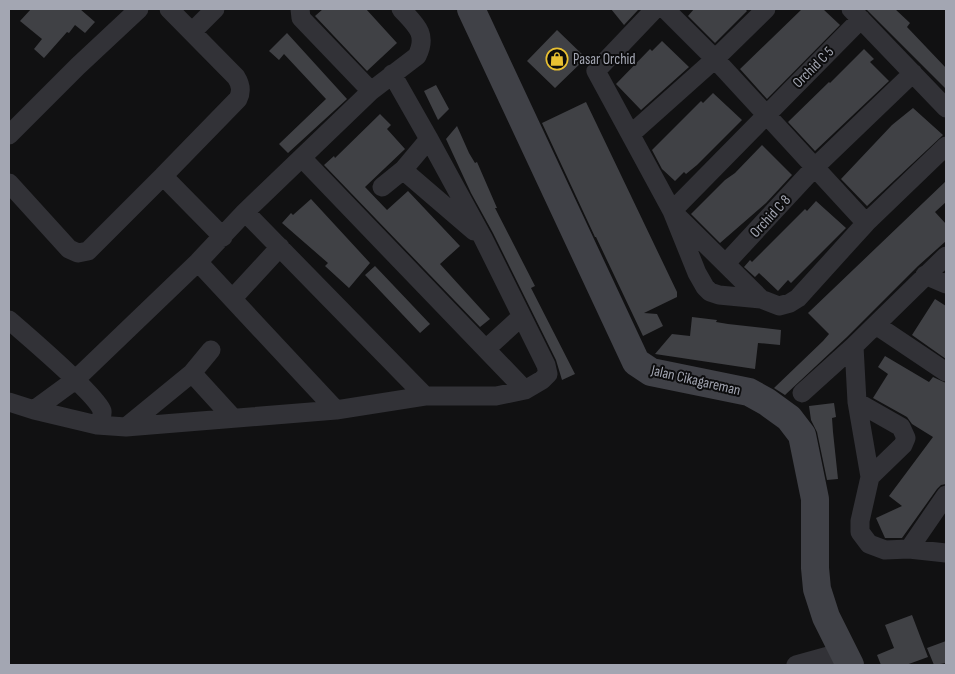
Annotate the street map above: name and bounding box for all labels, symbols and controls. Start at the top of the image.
street label: Orchid C 5 [789,43,838,92]
shop icon: Pasar Orchid [545,47,569,71]
place label: Pasar Orchid [573,50,636,69]
street label: Orchid C 8 [746,191,795,242]
street label: Jalan Cikagareman [648,361,742,400]

